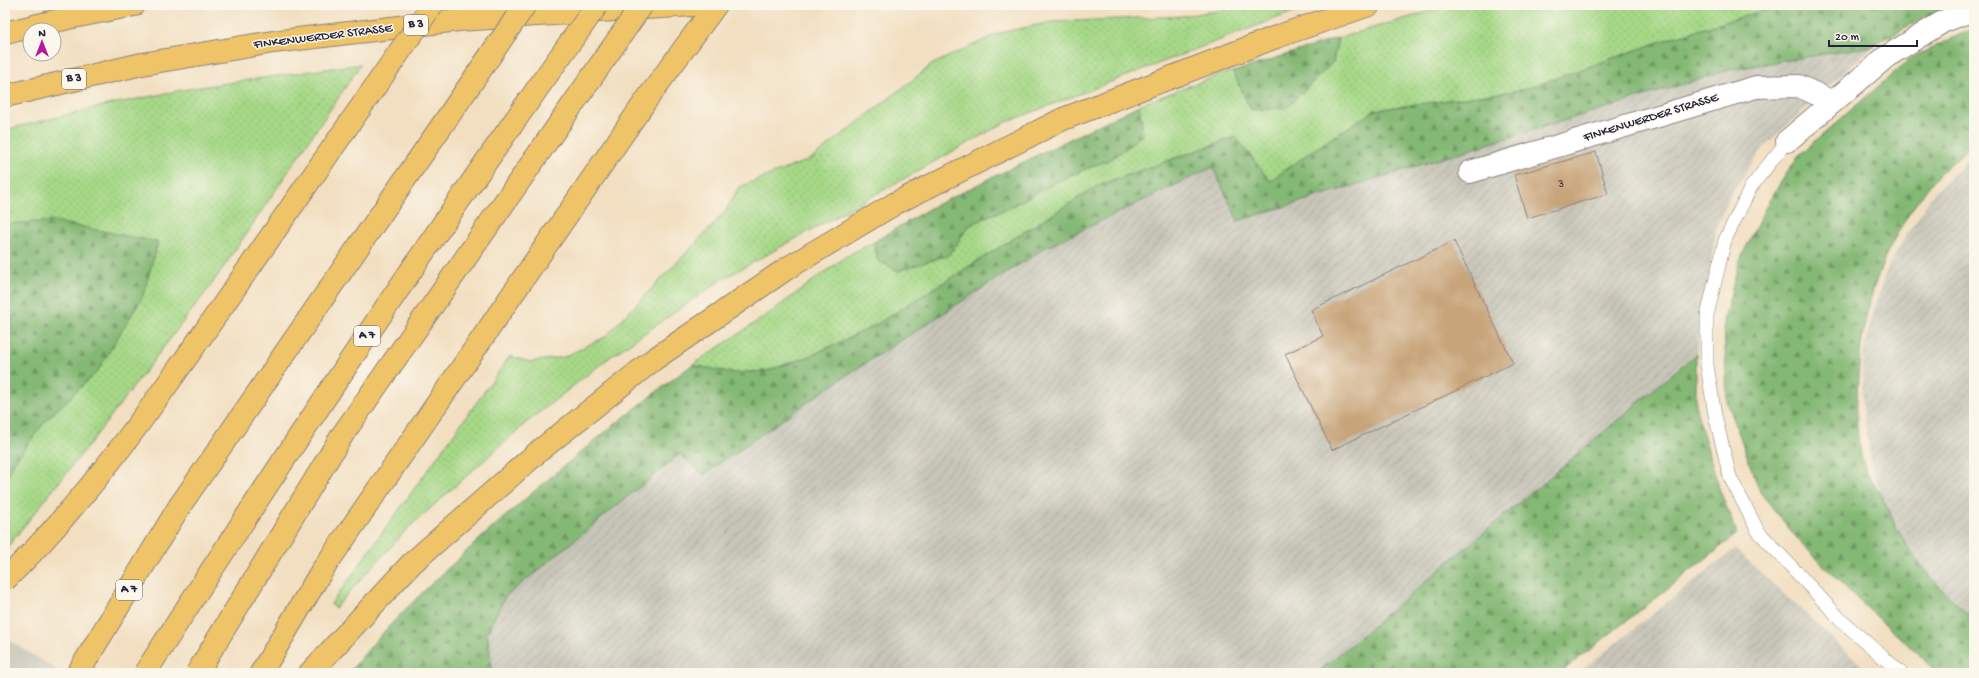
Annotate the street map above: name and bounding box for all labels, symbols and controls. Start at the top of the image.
road number: B 3 [404,15,428,35]
street label: FINKENWERDER STRASSE [252,21,394,53]
north arrow [22,22,62,62]
scale bar [1829,22,1917,48]
text: N [38,28,46,40]
text: 20 m [1835,31,1860,45]
road number: B 3 [62,69,86,89]
street label: FINKENWERDER STRASSE [1581,90,1721,146]
house number: 3 [1557,179,1564,191]
road number: A 7 [354,326,380,346]
road number: A 7 [116,580,142,600]

